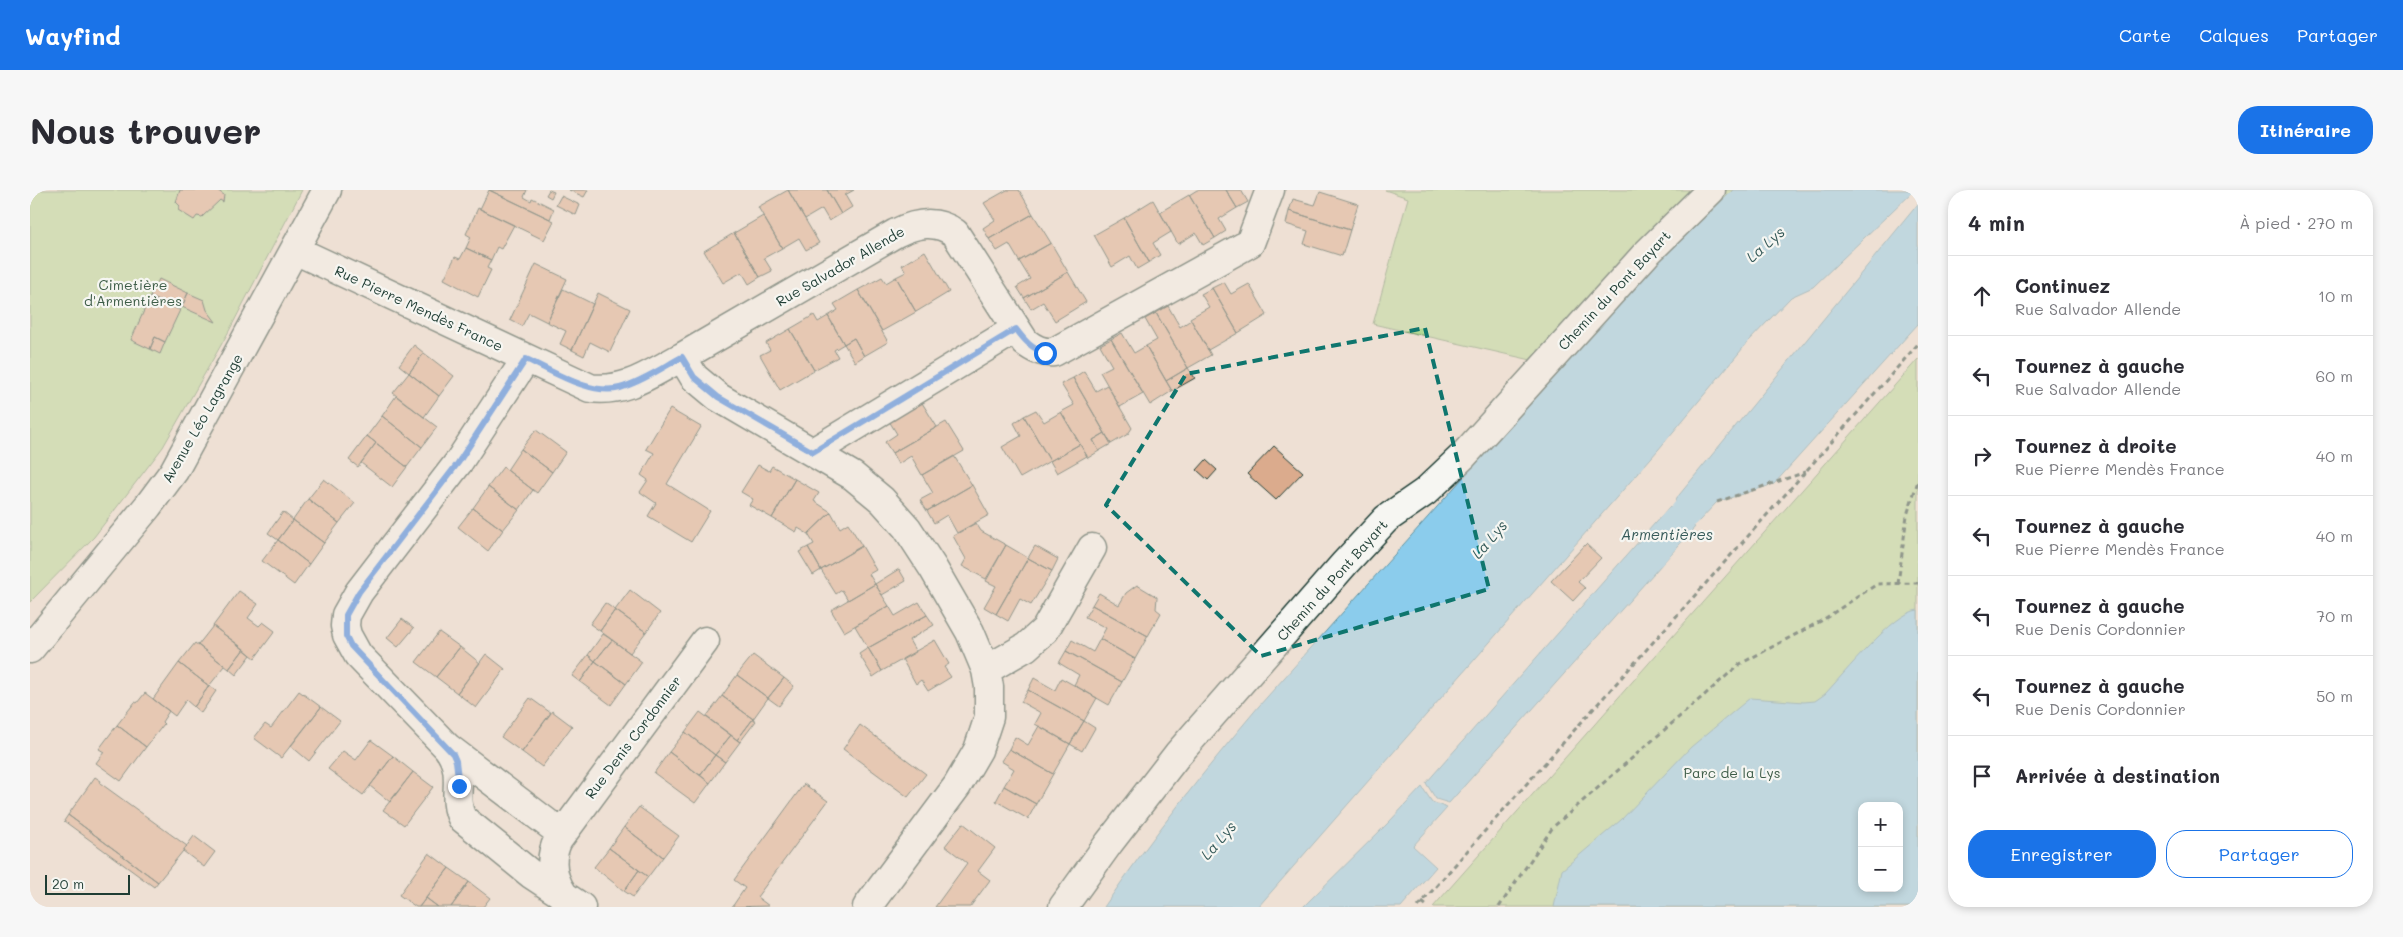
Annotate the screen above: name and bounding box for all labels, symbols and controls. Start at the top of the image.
text: Wayfind [25,20,121,51]
text: Carte [2119,23,2171,47]
text: Calques [2199,23,2269,47]
text: Partager [2297,23,2378,47]
button: Itinéraire [2238,106,2373,154]
text: Nous trouver [30,107,261,153]
text: 4 min [1968,209,2025,236]
text: À pied · 270 m [2239,212,2353,233]
street label: Rue Salvador Allende [772,221,908,311]
water label: La Lys [1741,222,1789,266]
street label: Chemin du Pont Bayart [1553,226,1675,354]
street label: Rue Pierre Mendès France [332,261,506,355]
text: Continuez [2015,273,2110,298]
park label: Cimetière d'Armentières [84,275,182,310]
icon: ahead [1968,282,1996,310]
text: 10 m [2318,285,2353,306]
text: Rue Salvador Allende [2015,298,2181,319]
route start [1034,342,1057,365]
street label: Avenue Léo Lagrange [157,350,247,486]
text: Tournez à gauche [2015,353,2184,378]
icon: left [1968,362,1996,390]
text: 60 m [2316,365,2353,386]
text: Rue Salvador Allende [2015,378,2181,399]
text: Tournez à droite [2015,433,2177,458]
icon: right [1968,442,1996,470]
text: 40 m [2316,445,2353,466]
text: Rue Pierre Mendès France [2015,458,2225,479]
text: Tournez à gauche [2015,513,2184,538]
street label: Chemin du Pont Bayart [1272,515,1392,645]
water label: La Lys [1467,515,1511,563]
icon: left [1968,522,1996,550]
water label: Armentières [1621,524,1713,544]
text: 40 m [2316,525,2353,546]
text: Rue Pierre Mendès France [2015,538,2225,559]
text: Tournez à gauche [2015,593,2184,618]
icon: left [1968,602,1996,630]
text: 70 m [2316,605,2353,626]
text: Rue Denis Cordonnier [2015,618,2186,639]
street label: Rue Denis Cordonnier [580,672,686,802]
text: Tournez à gauche [2015,673,2184,698]
icon: left [1968,682,1996,710]
text: 50 m [2316,685,2353,706]
text: Rue Denis Cordonnier [2015,698,2186,719]
icon: arrive [1968,762,1996,790]
park label: Parc de la Lys [1683,763,1781,782]
text: Arrivée à destination [2015,763,2220,788]
route end [448,775,471,798]
map controls [1858,802,1903,892]
button: + [1858,802,1903,847]
water label: La Lys [1196,816,1240,864]
button: Enregistrer [1968,830,2156,878]
button: Partager [2166,830,2353,878]
button: − [1858,847,1903,892]
scale bar [45,872,130,895]
text: 20 m [52,874,84,893]

